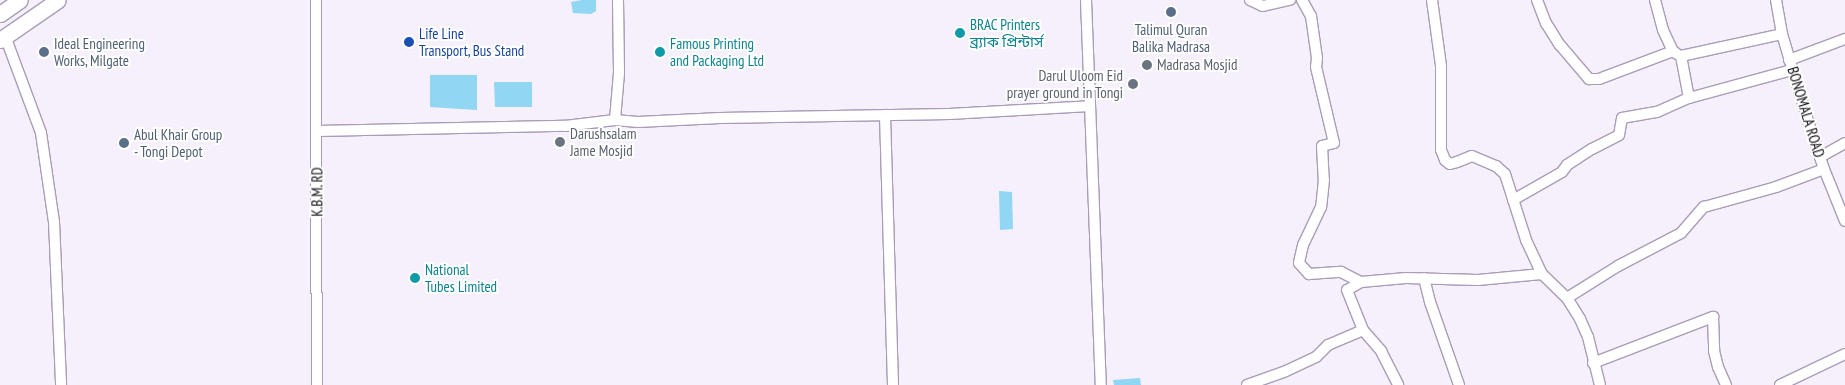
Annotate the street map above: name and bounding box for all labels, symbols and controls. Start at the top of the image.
marker: Talimul Quran Balika Madrasa [1165,6,1177,18]
place label: BRAC Printers ব্র্যাক প্রিন্টার্স [970,15,1043,50]
place label: Talimul Quran Balika Madrasa [1132,20,1210,55]
place label: Life Line Transport, Bus Stand [419,24,525,59]
marker: BRAC Printers ব্র্যাক প্রিন্টার্স [954,27,966,39]
place label: Ideal Engineering Works, Milgate [54,34,145,69]
place label: Famous Printing and Packaging Ltd [670,34,764,69]
marker: Life Line Transport, Bus Stand [403,36,415,48]
marker: Ideal Engineering Works, Milgate [38,46,50,58]
marker: Famous Printing and Packaging Ltd [654,46,666,58]
place label: Madrasa Mosjid [1157,56,1237,74]
marker: Madrasa Mosjid [1141,59,1153,71]
street label: BONOMALA ROAD [1784,64,1828,160]
place label: Darul Uloom Eid prayer ground in Tongi [1006,66,1123,101]
marker: Darul Uloom Eid prayer ground in Tongi [1127,78,1139,90]
place label: Darushsalam Jame Mosjid [570,124,636,159]
place label: Abul Khair Group - Tongi Depot [134,125,222,160]
marker: Darushsalam Jame Mosjid [554,136,566,148]
marker: Abul Khair Group - Tongi Depot [118,137,130,149]
street label: K.B.M. RD [308,167,326,217]
place label: National Tubes Limited [425,260,497,295]
marker: National Tubes Limited [409,272,421,284]

